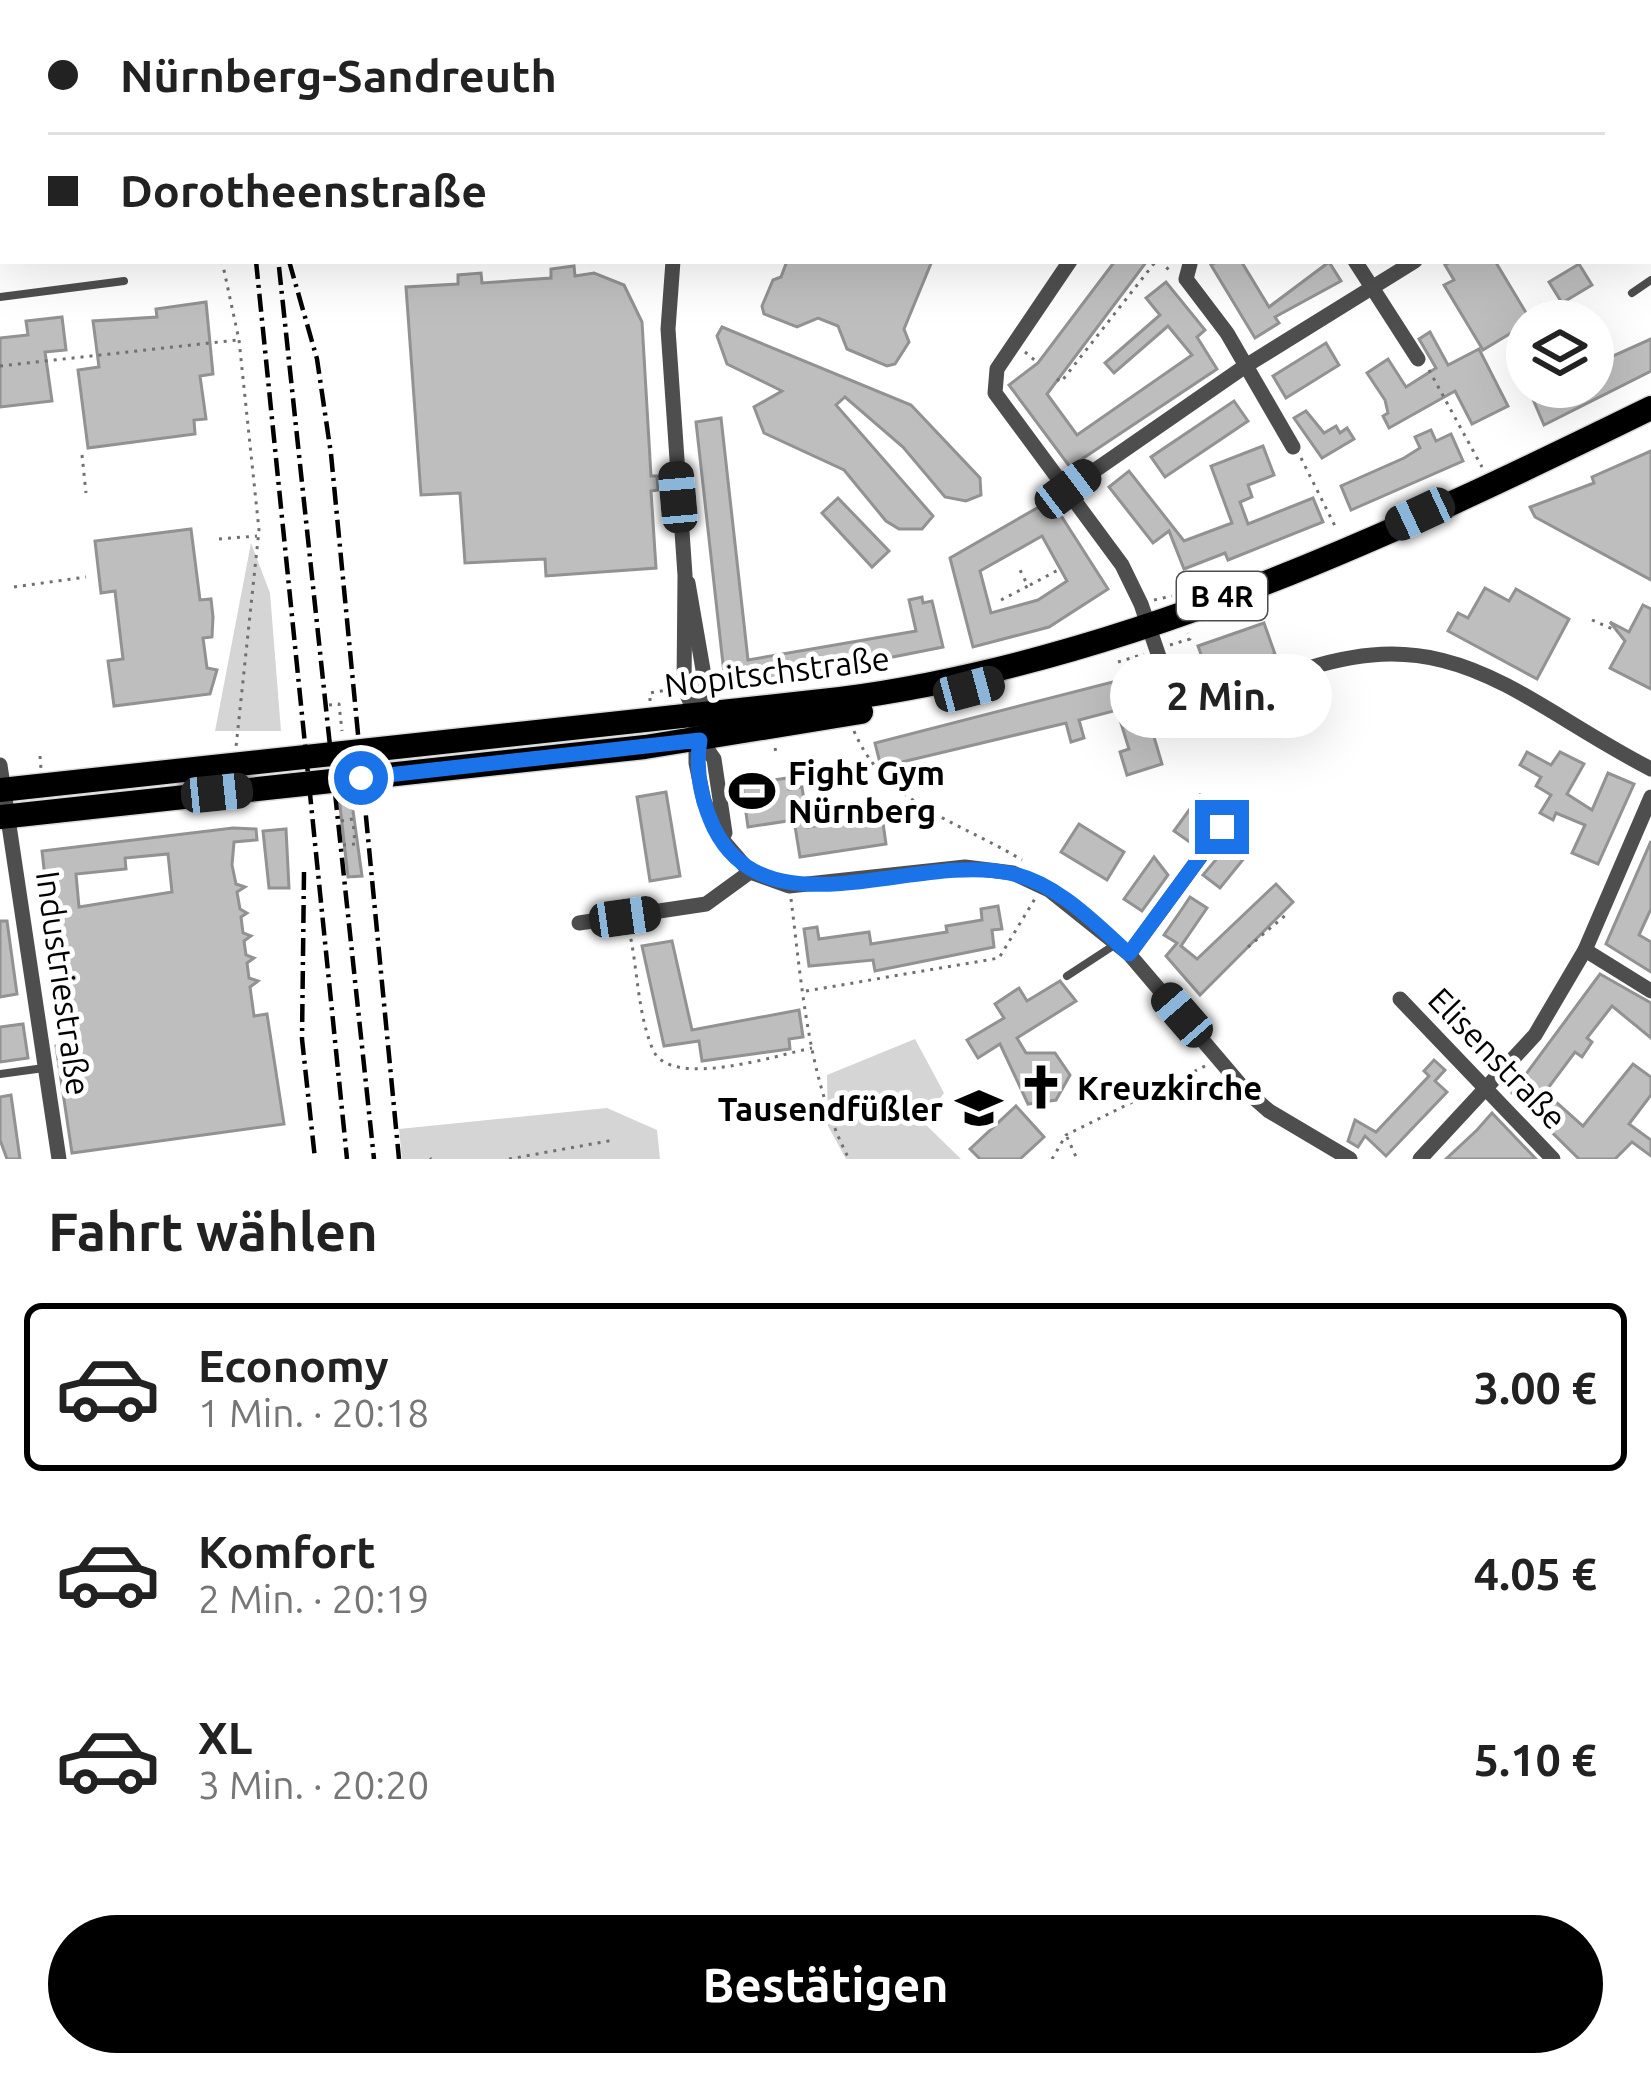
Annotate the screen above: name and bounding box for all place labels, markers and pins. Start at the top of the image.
place label: Fight Gym Nürnberg [788,754,945,829]
sports icon: Fight Gym Nürnberg [727,766,777,816]
church icon: Kreuzkirche [1016,1062,1066,1112]
place label: Kreuzkirche [1077,1069,1262,1106]
school or university icon: Tausendfüßler [954,1083,1004,1133]
place label: Tausendfüßler [718,1090,943,1127]

